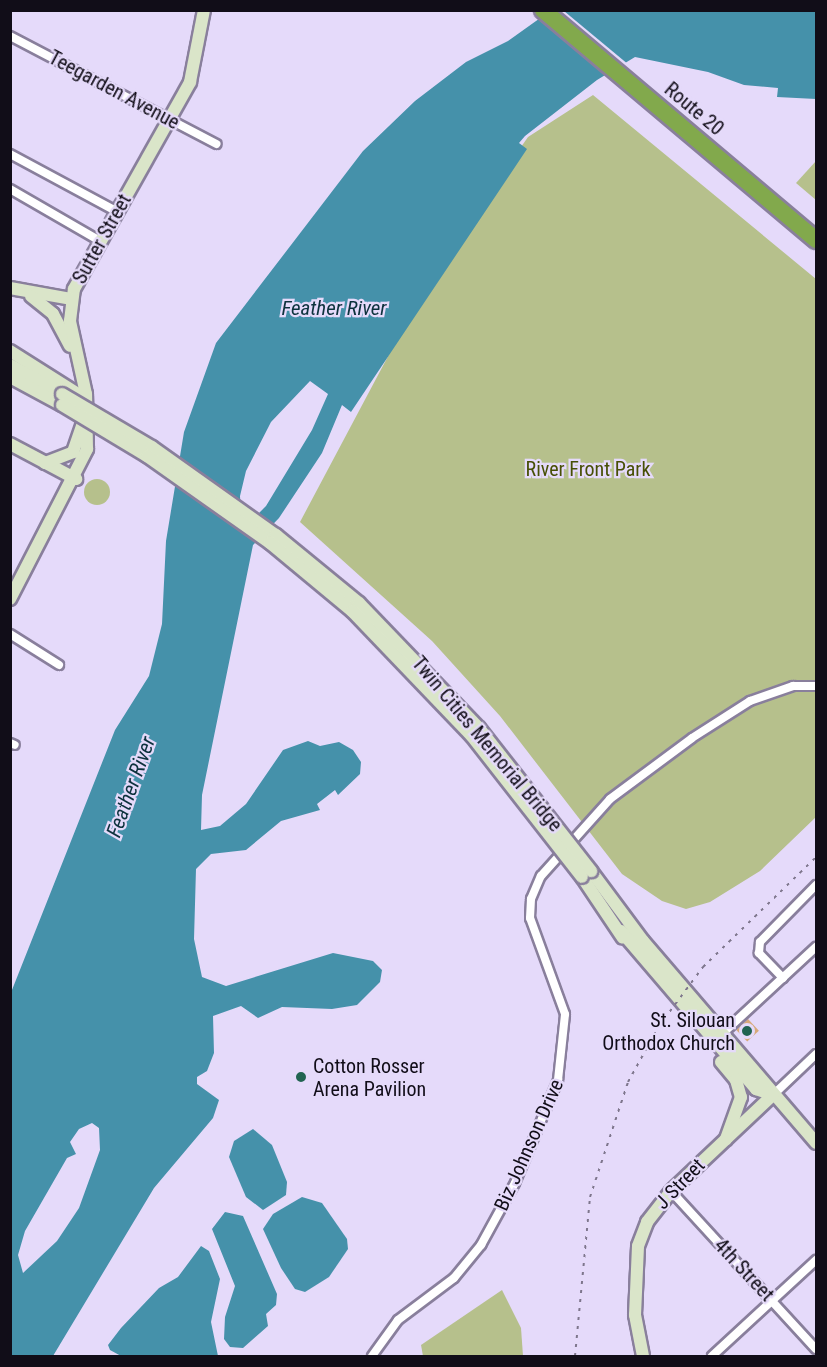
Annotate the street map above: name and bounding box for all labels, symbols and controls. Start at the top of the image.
street label: Teegarden Avenue [44,45,184,135]
street label: Route 20 [659,77,729,141]
street label: Sutter Street [68,190,136,288]
water label: Feather River [281,295,387,321]
park label: River Front Park [526,457,650,481]
street label: Twin Cities Memorial Bridge [407,652,567,836]
water label: Feather River [101,733,161,841]
place label: St. Silouan Orthodox Church [602,1008,735,1055]
marker: St. Silouan Orthodox Church [740,1024,754,1038]
place label: Cotton Rosser Arena Pavilion [313,1054,426,1101]
marker: Cotton Rosser Arena Pavilion [294,1070,308,1084]
street label: Biz Johnson Drive [489,1076,569,1214]
street label: J Street [650,1154,710,1214]
street label: 4th Street [709,1234,779,1306]

